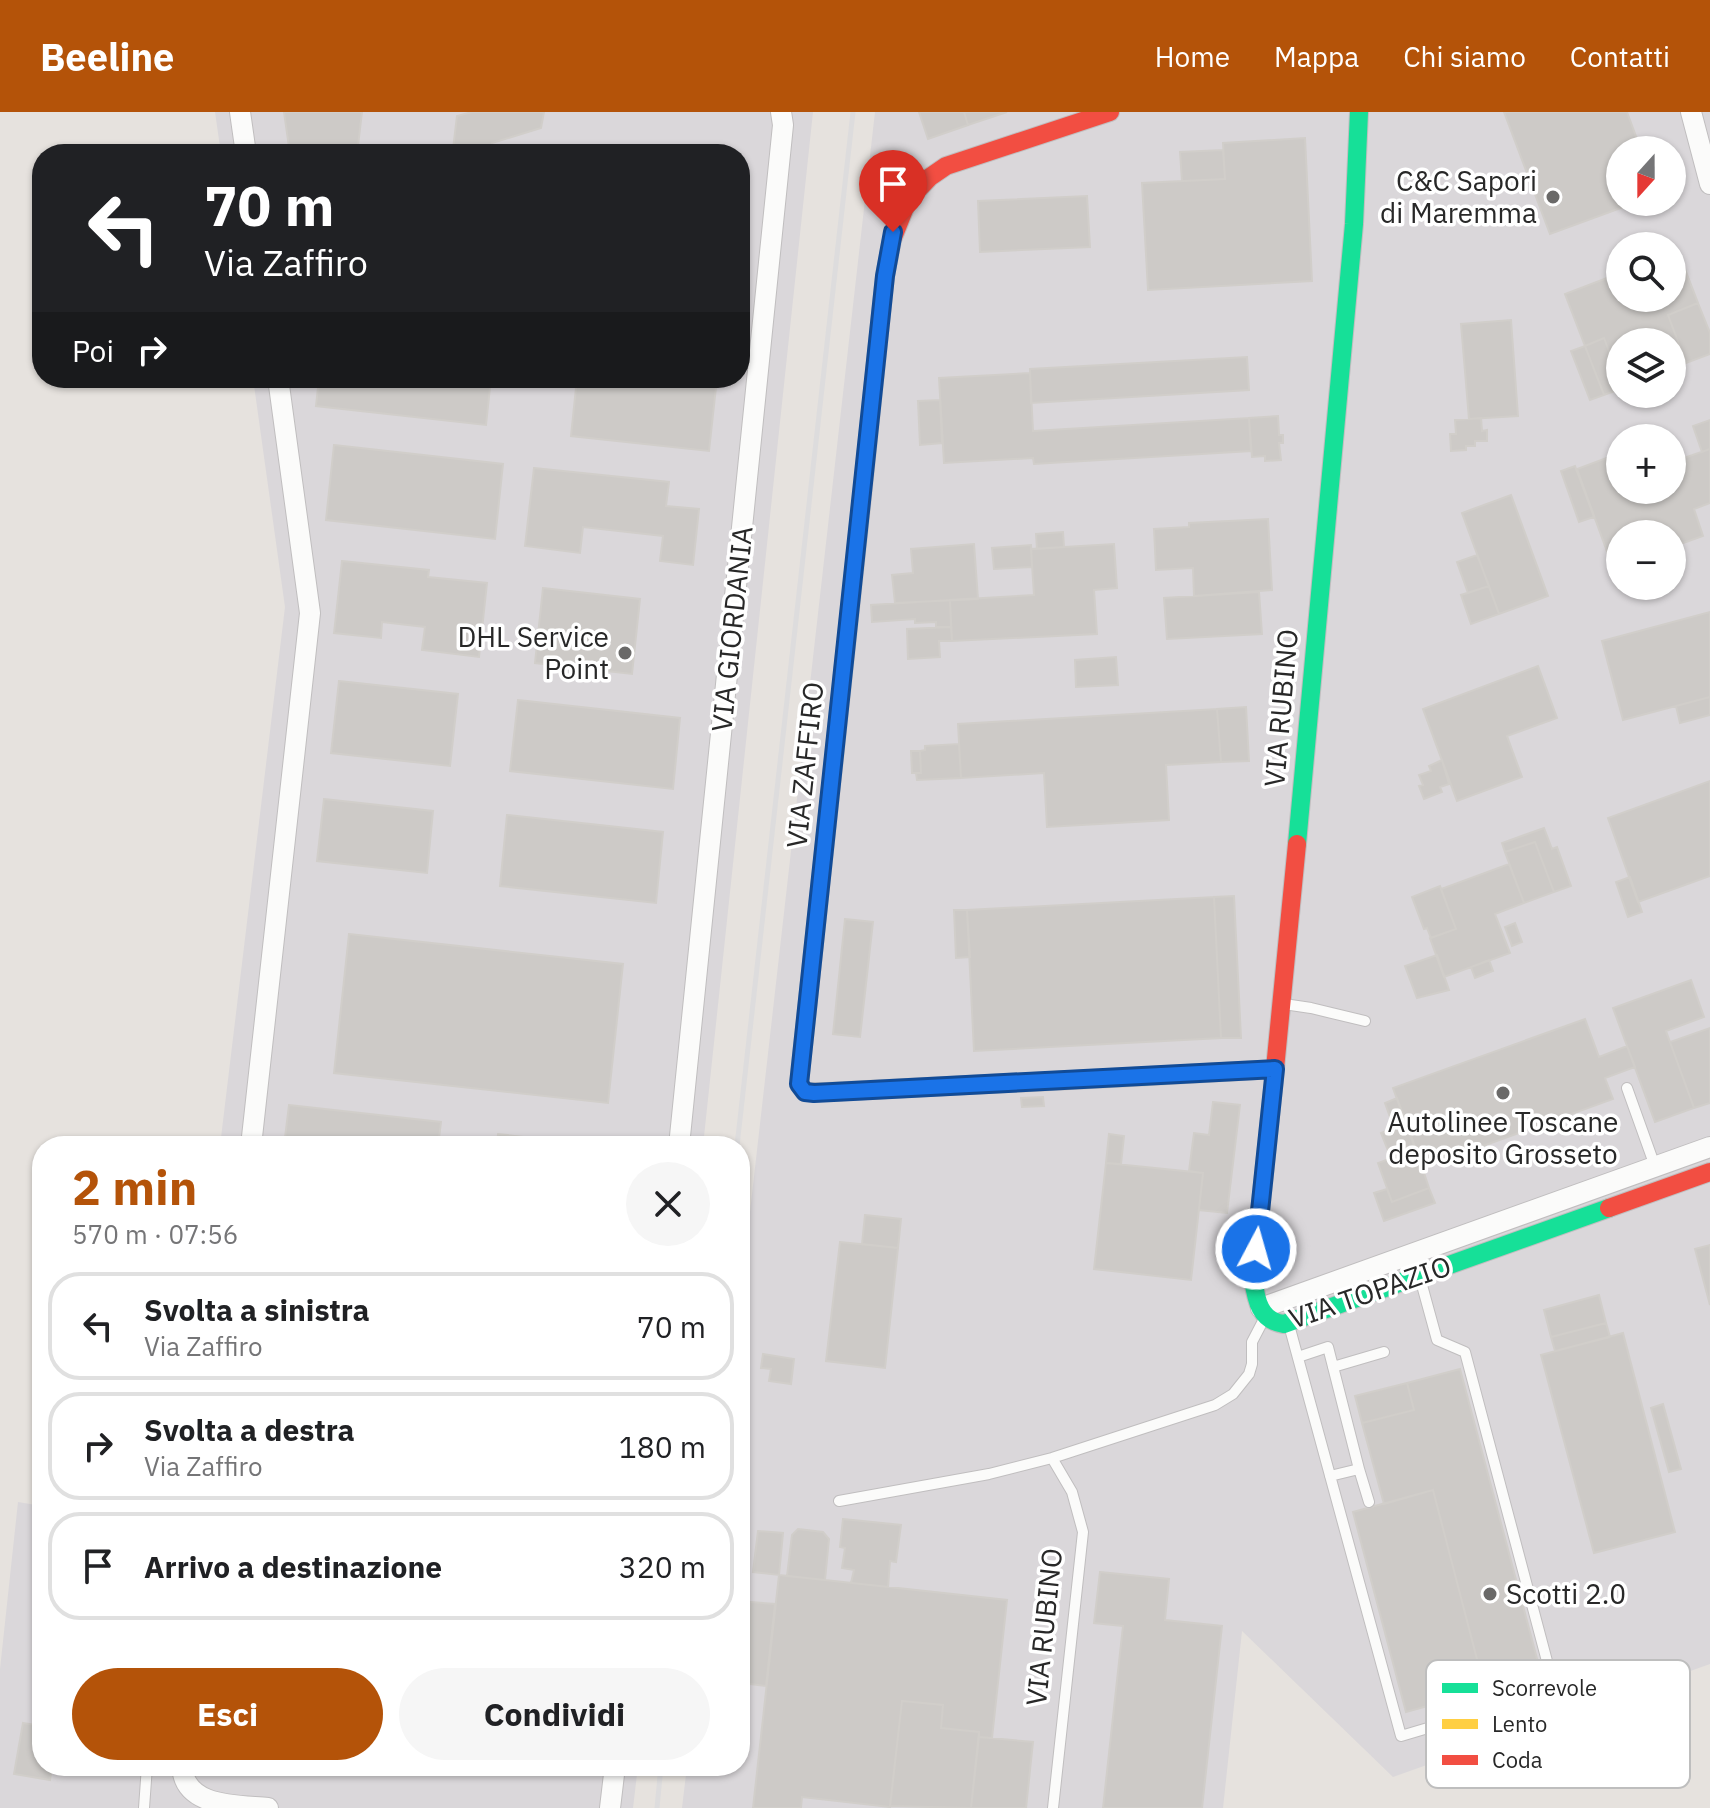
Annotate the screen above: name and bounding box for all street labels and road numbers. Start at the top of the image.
street label: VIA GIORDANIA [702,524,761,734]
street label: VIA RUBINO [1255,627,1306,789]
street label: VIA ZAFFIRO [777,680,832,850]
street label: VIA TOPAZIO [1284,1247,1456,1337]
street label: VIA RUBINO [1017,1546,1070,1708]

